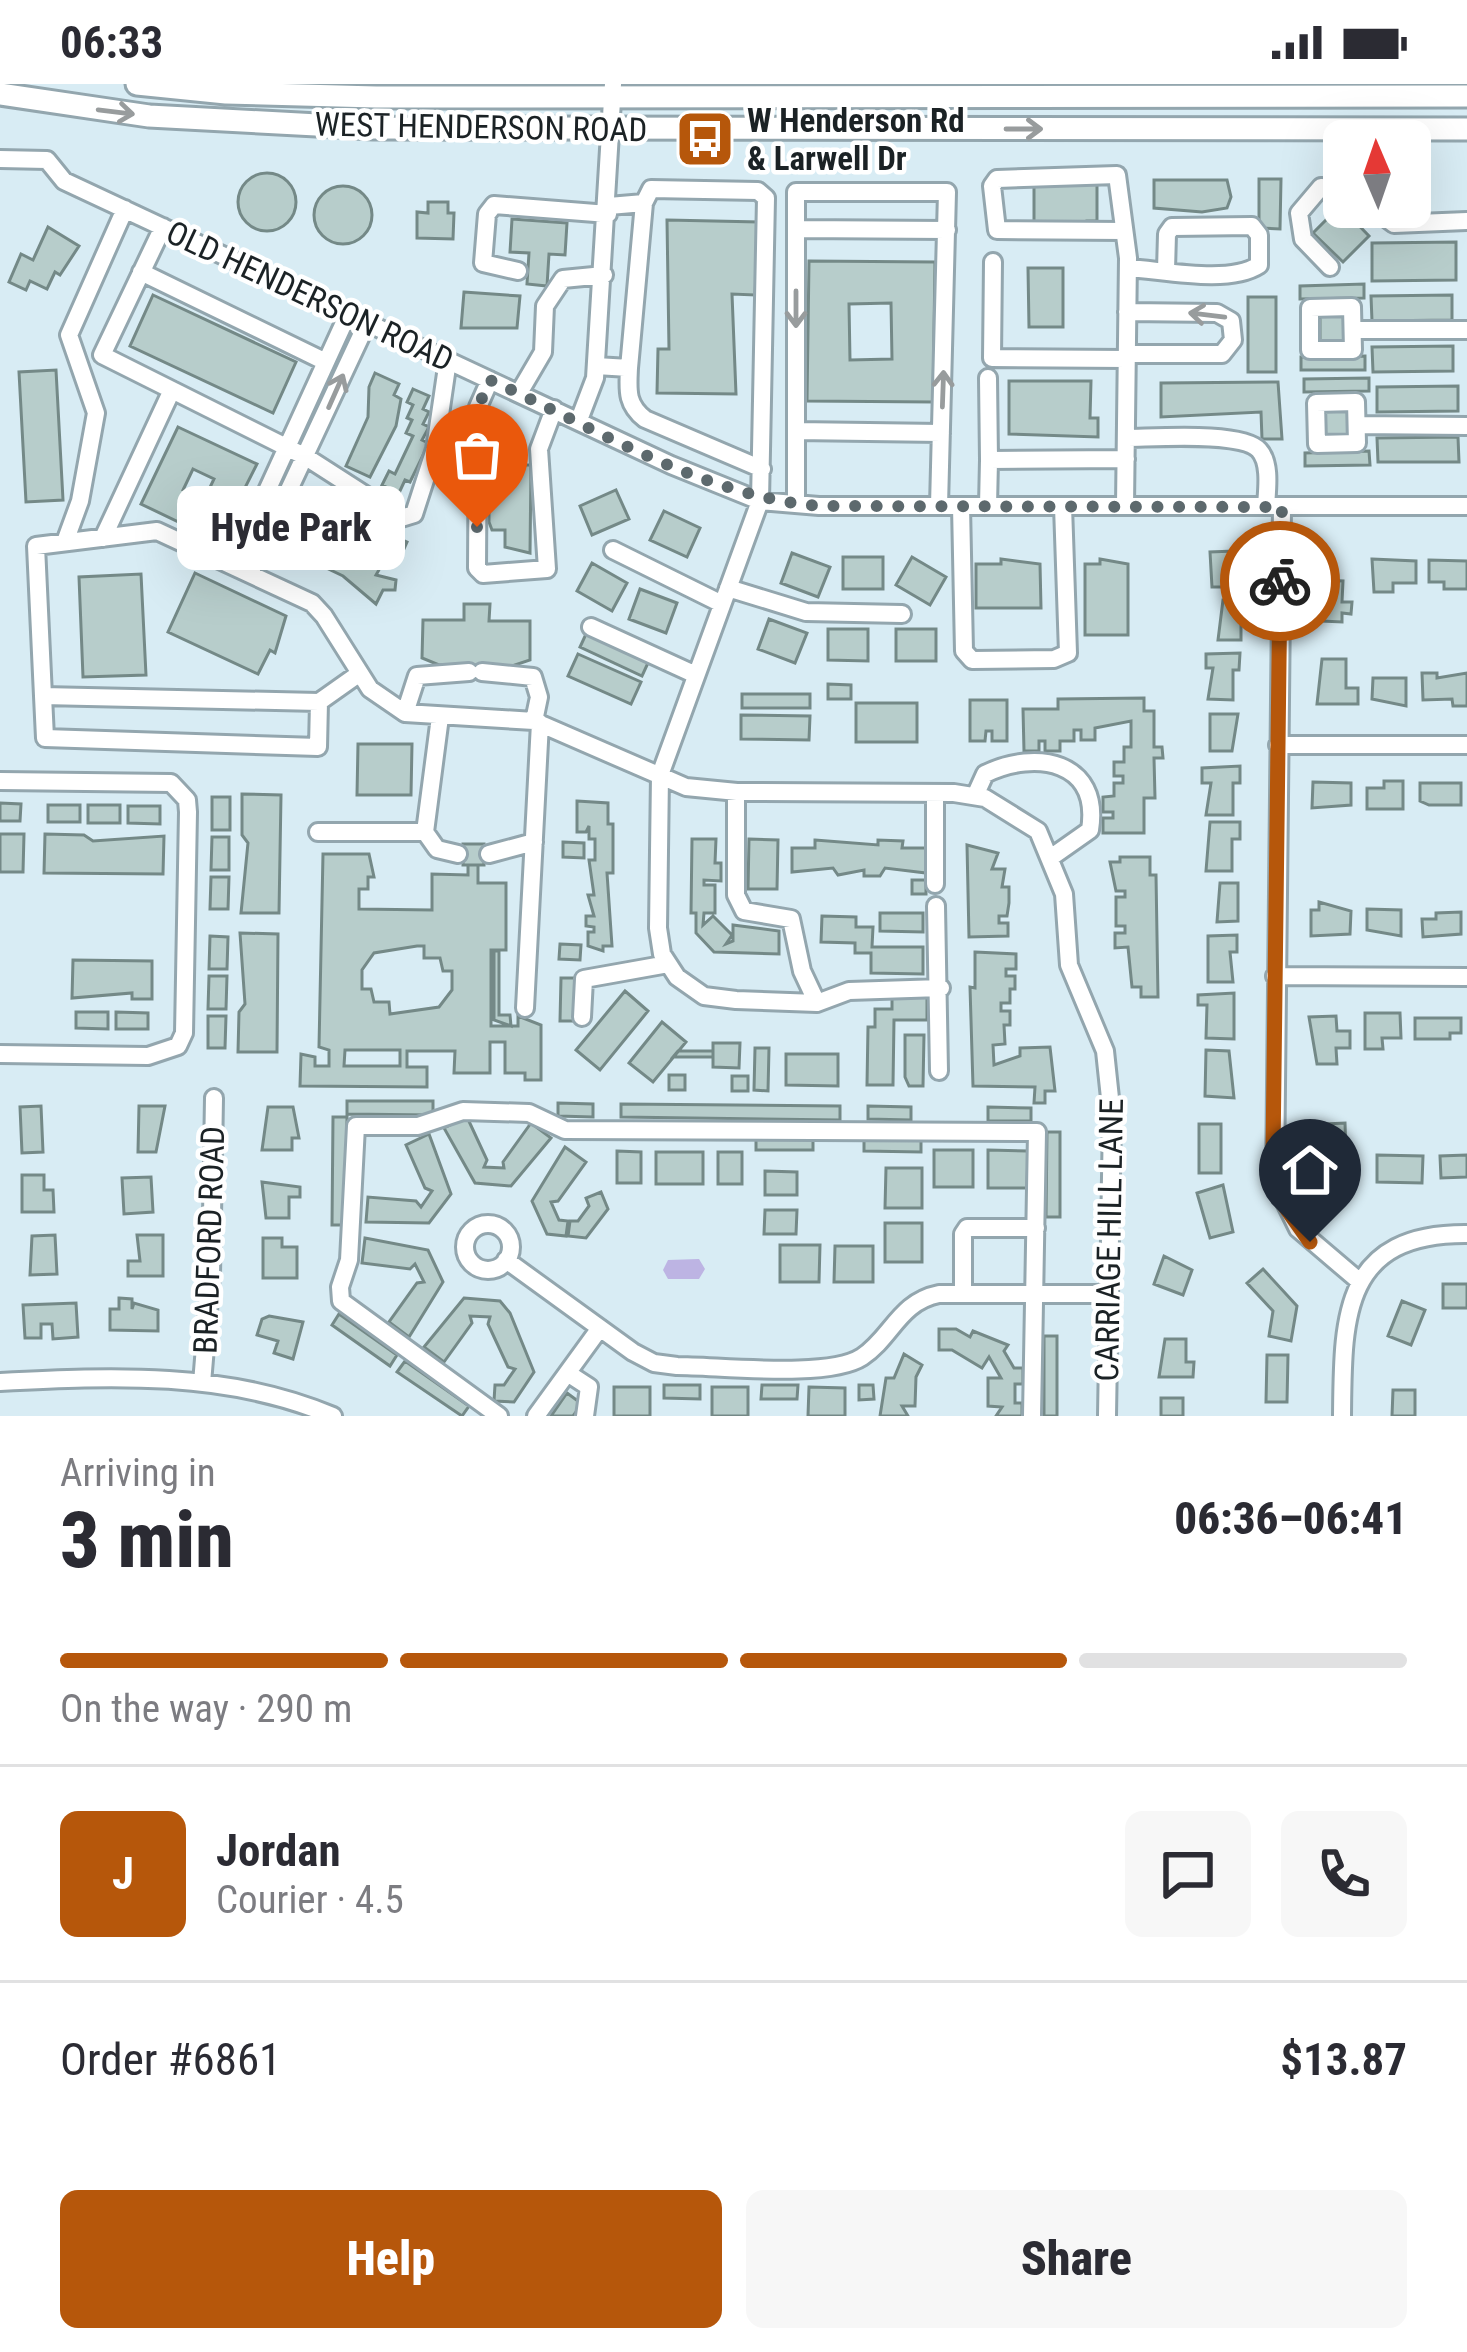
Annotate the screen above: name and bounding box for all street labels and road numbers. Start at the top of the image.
street label: WEST HENDERSON ROAD [314,105,648,149]
street label: OLD HENDERSON ROAD [160,212,460,380]
street label: CARRIAGE HILL LANE [1087,1098,1131,1382]
street label: BRADFORD ROAD [186,1125,232,1355]

